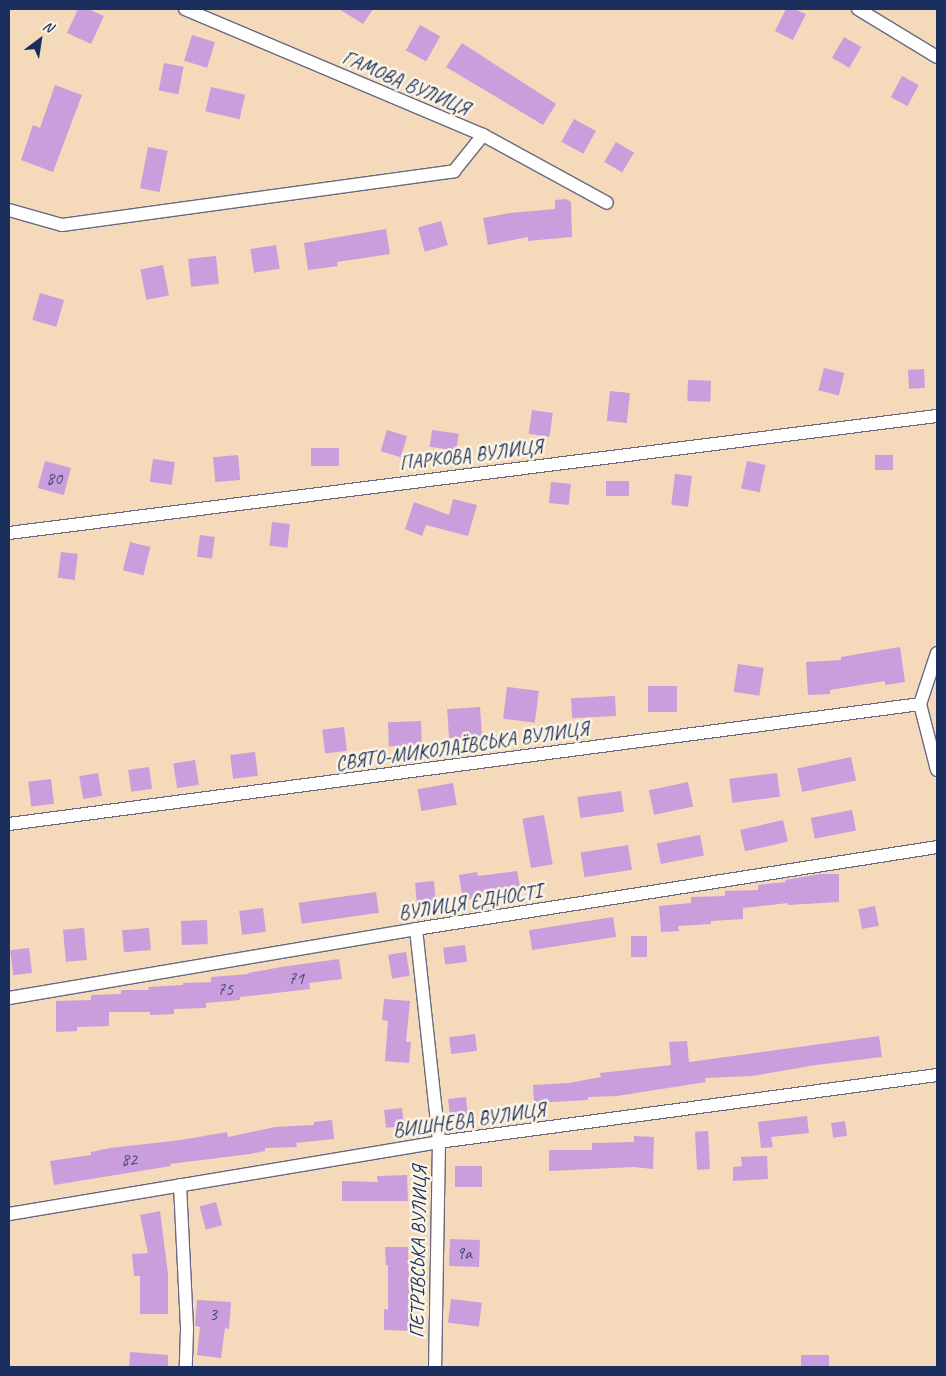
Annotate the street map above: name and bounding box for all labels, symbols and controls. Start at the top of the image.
north arrow [15,15,65,65]
text: N [40,17,56,36]
street label: ГАМОВА ВУЛИЦЯ [339,45,473,121]
street label: ПАРКОВА ВУЛИЦЯ [398,434,544,476]
house number: 80 [46,467,62,489]
street label: СВЯТО-МИКОЛАЇВСЬКА ВУЛИЦЯ [334,716,590,776]
street label: ВУЛИЦЯ ЄДНОСТІ [397,879,543,925]
house number: 71 [288,967,304,989]
house number: 75 [217,978,233,1000]
street label: ВИШНЕВА ВУЛИЦЯ [391,1097,547,1143]
house number: 82 [121,1148,137,1170]
street label: ПЕТРІВСЬКА ВУЛИЦЯ [405,1166,431,1338]
house number: 9а [456,1242,472,1264]
house number: 3 [209,1303,217,1325]

